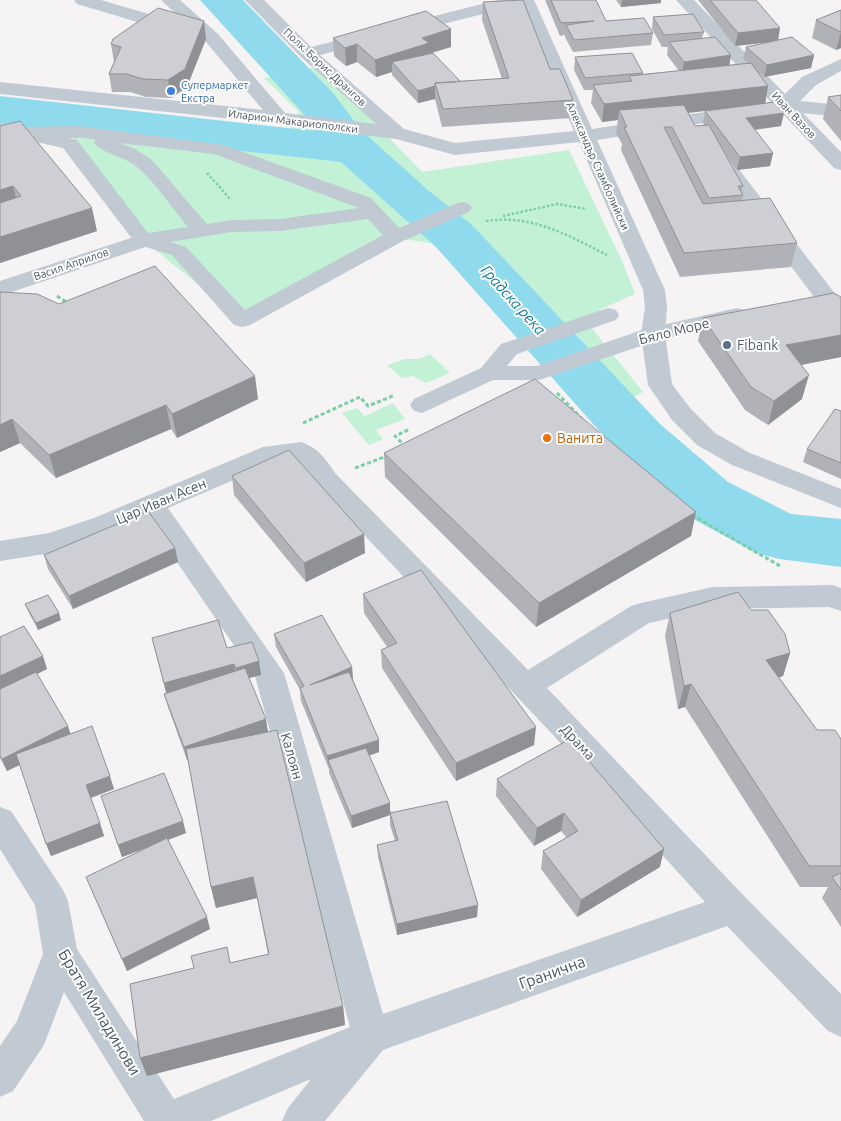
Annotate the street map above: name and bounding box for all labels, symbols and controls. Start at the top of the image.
street label: Полк. Борис Дрангов [281,26,369,108]
place label: Супермаркет Екстра [181,79,249,104]
marker: Супермаркет Екстра [165,85,177,97]
street label: Иван Вазов [770,89,818,141]
street label: Александър Стамболийски [564,100,632,232]
street label: Иларион Макариополски [227,107,359,135]
street label: Васил Априлов [32,246,110,282]
water label: Градска река [478,261,549,338]
street label: Бяло Море [637,315,711,347]
place label: Fibank [737,337,778,353]
marker: Fibank [721,339,733,351]
place label: Ванита [557,430,603,446]
marker: Ванита [541,432,553,444]
street label: Цар Иван Асен [114,475,208,527]
street label: Драма [558,721,598,763]
street label: Калоян [278,731,306,781]
street label: Братя Миладинови [55,946,145,1078]
street label: Гранична [516,952,588,992]

